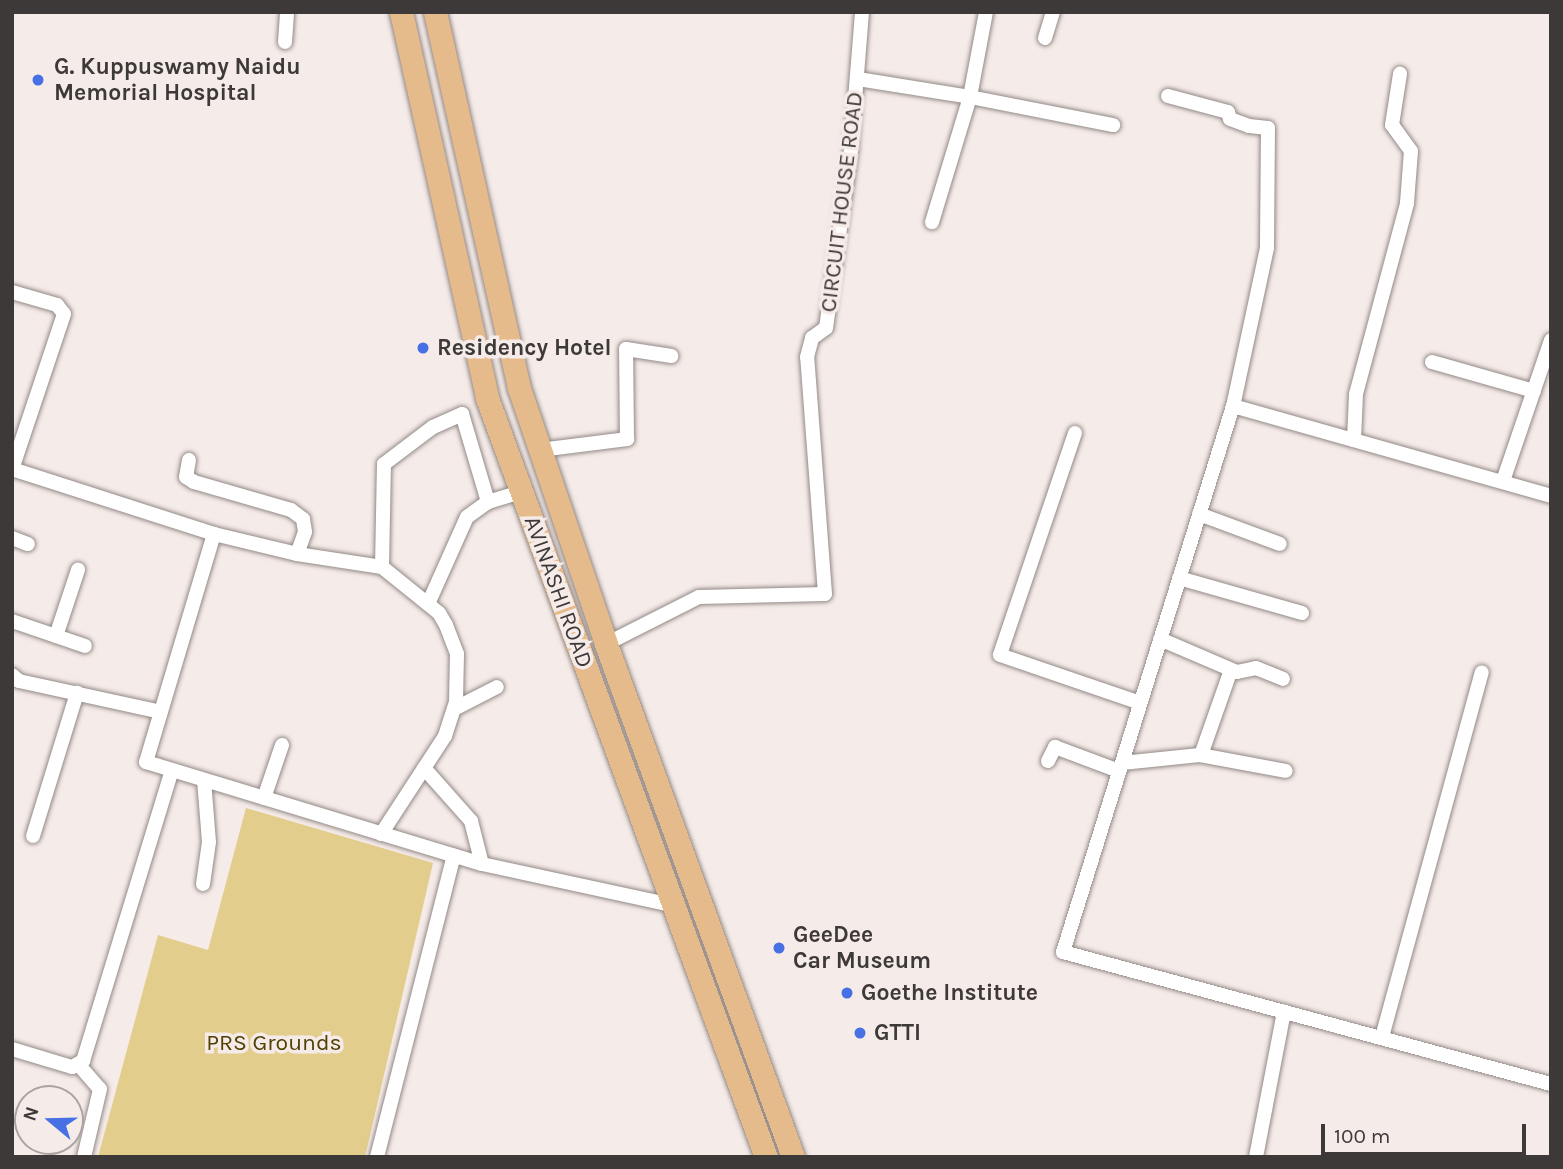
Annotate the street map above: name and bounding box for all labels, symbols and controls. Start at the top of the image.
place label: G. Kuppuswamy Naidu Memorial Hospital [54,53,301,107]
marker: G. Kuppuswamy Naidu Memorial Hospital [28,70,48,90]
street label: CIRCUIT HOUSE ROAD [815,90,869,314]
place label: Residency Hotel [437,334,611,362]
marker: Residency Hotel [415,340,431,356]
street label: AVINASHI ROAD [518,512,598,672]
place label: GeeDee Car Museum [793,921,931,975]
marker: GeeDee Car Museum [771,940,787,956]
place label: Goethe Institute [861,979,1038,1007]
marker: Goethe Institute [839,985,855,1001]
place label: GTTI [874,1019,921,1047]
marker: GTTI [852,1025,868,1041]
park label: PRS Grounds [206,1029,342,1057]
north arrow [14,1085,84,1155]
text: N [18,1104,44,1124]
scale bar [1325,1110,1530,1154]
text: 100 m [1334,1124,1391,1148]

